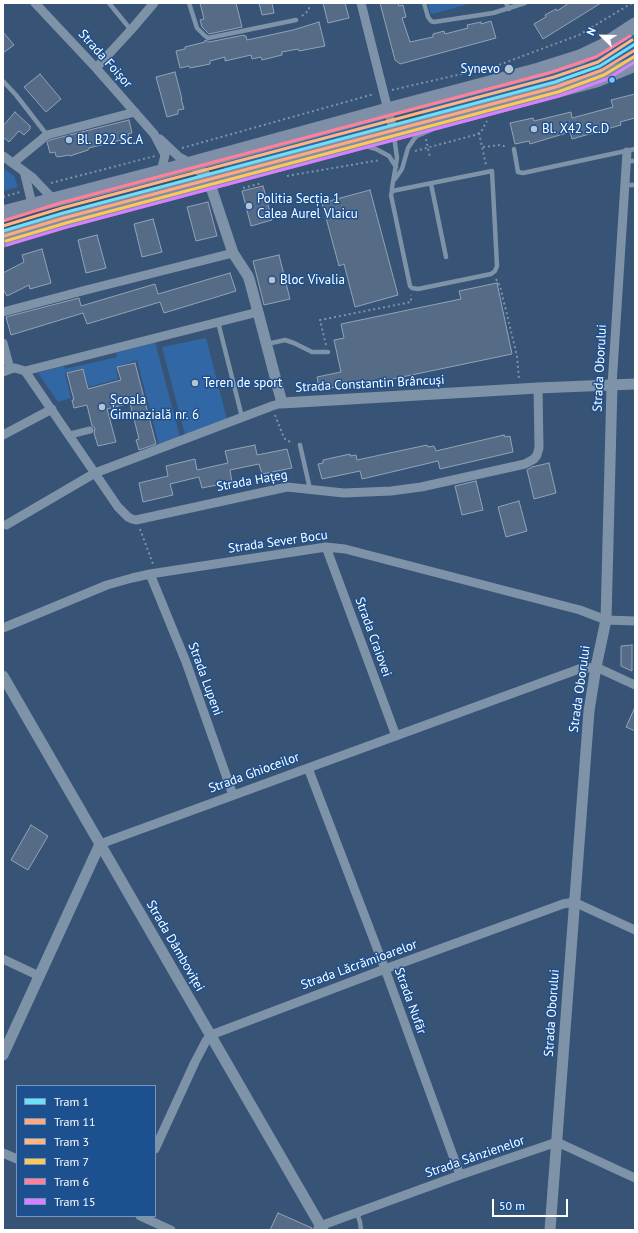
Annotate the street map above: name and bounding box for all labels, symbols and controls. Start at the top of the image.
north arrow [582,16,622,56]
text: N [583,25,599,37]
street label: Strada Foișor [75,27,135,91]
place label: Synevo [461,61,500,77]
marker: Synevo [503,63,515,75]
unlabelled marker [607,75,617,85]
place label: Bl. X42 Sc.D [542,121,609,137]
marker: Bl. X42 Sc.D [529,124,539,134]
place label: Bl. B22 Sc.A [77,132,143,148]
marker: Bl. B22 Sc.A [64,135,74,145]
place label: Politia Secția 1 Calea Aurel Vlaicu [257,191,358,222]
marker: Politia Secția 1 Calea Aurel Vlaicu [244,201,254,211]
place label: Bloc Vivalia [280,272,345,288]
marker: Bloc Vivalia [267,275,277,285]
street label: Strada Oborului [590,324,610,412]
street label: Strada Constantin Brâncuși [295,372,445,396]
place label: Teren de sport [203,375,283,391]
marker: Teren de sport [190,378,200,388]
place label: Școala Gimnazială nr. 6 [110,392,199,423]
marker: Școala Gimnazială nr. 6 [97,402,107,412]
street label: Strada Hațeg [215,467,289,495]
street label: Strada Sever Bocu [227,527,329,557]
street label: Strada Craiovei [351,595,395,679]
street label: Strada Lupeni [185,640,225,718]
street label: Strada Oborului [566,644,594,734]
street label: Strada Ghioceilor [206,749,302,797]
street label: Strada Dâmboviței [143,898,207,994]
street label: Strada Lăcrămioarelor [299,937,419,993]
street label: Strada Nufăr [391,966,429,1036]
street label: Strada Oborului [541,969,563,1057]
legend [16,1085,156,1217]
text: Tram 1 [54,1094,89,1109]
text: Tram 11 [54,1114,95,1129]
street label: Strada Sânzienelor [423,1133,527,1181]
text: Tram 3 [54,1134,89,1149]
text: Tram 7 [54,1154,89,1169]
text: Tram 6 [54,1174,89,1189]
scale bar [494,1191,570,1217]
text: Tram 15 [54,1194,95,1209]
text: 50 m [499,1198,525,1213]

